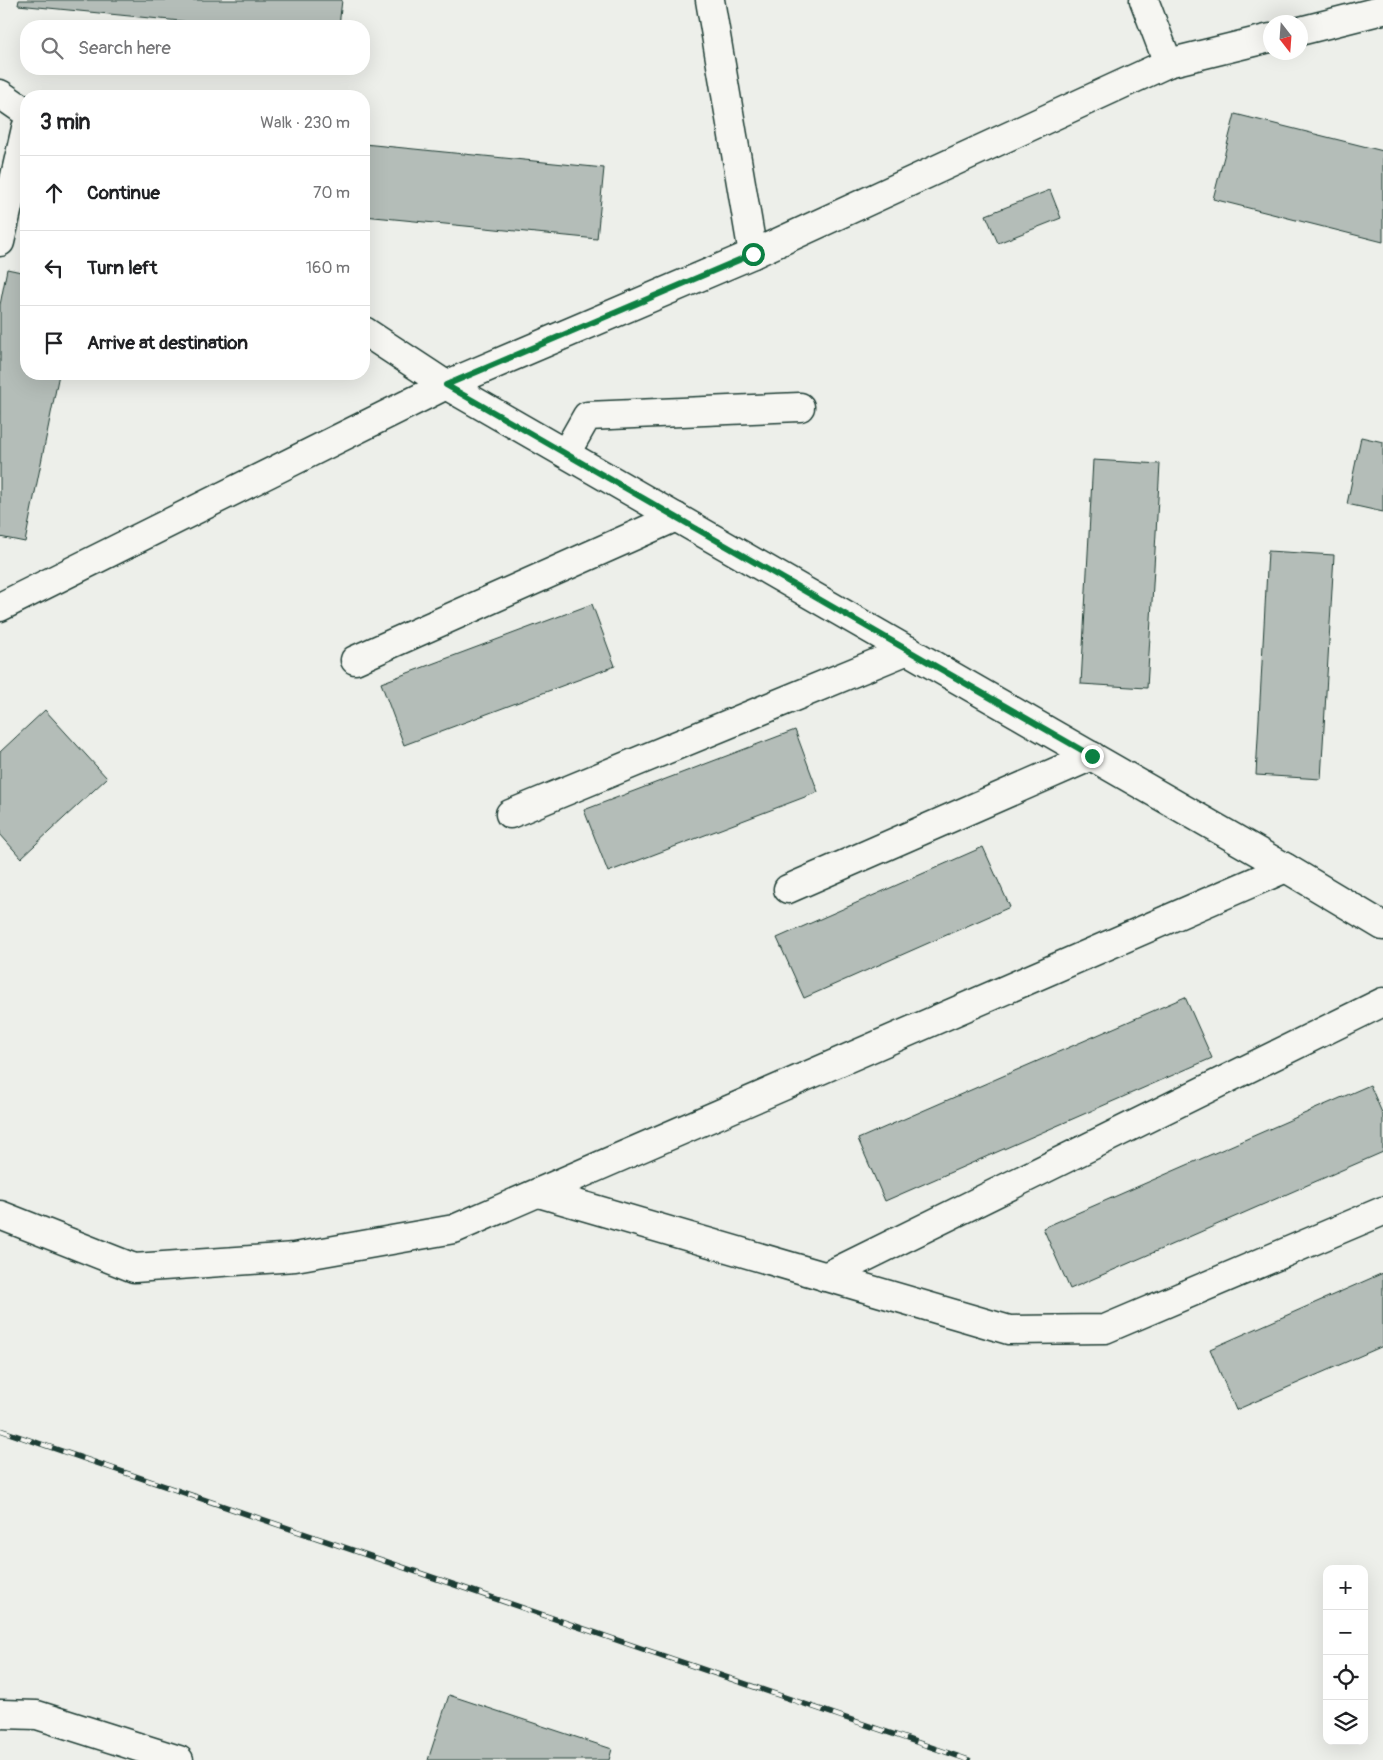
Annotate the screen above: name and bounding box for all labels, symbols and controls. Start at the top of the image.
north arrow [1263,15,1308,60]
search box [20,20,370,75]
icon: search [38,34,66,62]
text: Search here [78,36,171,60]
text: 3 min [40,109,90,136]
text: Walk · 230 m [260,113,350,133]
icon: ahead [40,179,68,207]
text: Continue [87,181,160,205]
text: 70 m [313,183,350,203]
route start [742,243,765,266]
icon: left [40,254,68,282]
text: Turn left [87,256,157,280]
text: 160 m [306,258,350,278]
icon: arrive [40,329,68,357]
text: Arrive at destination [87,331,248,355]
route end [1081,745,1104,768]
map controls [1323,1565,1368,1745]
button: + [1323,1565,1368,1610]
button: − [1323,1610,1368,1655]
button: locate [1323,1655,1368,1700]
button: layers [1323,1700,1368,1745]

